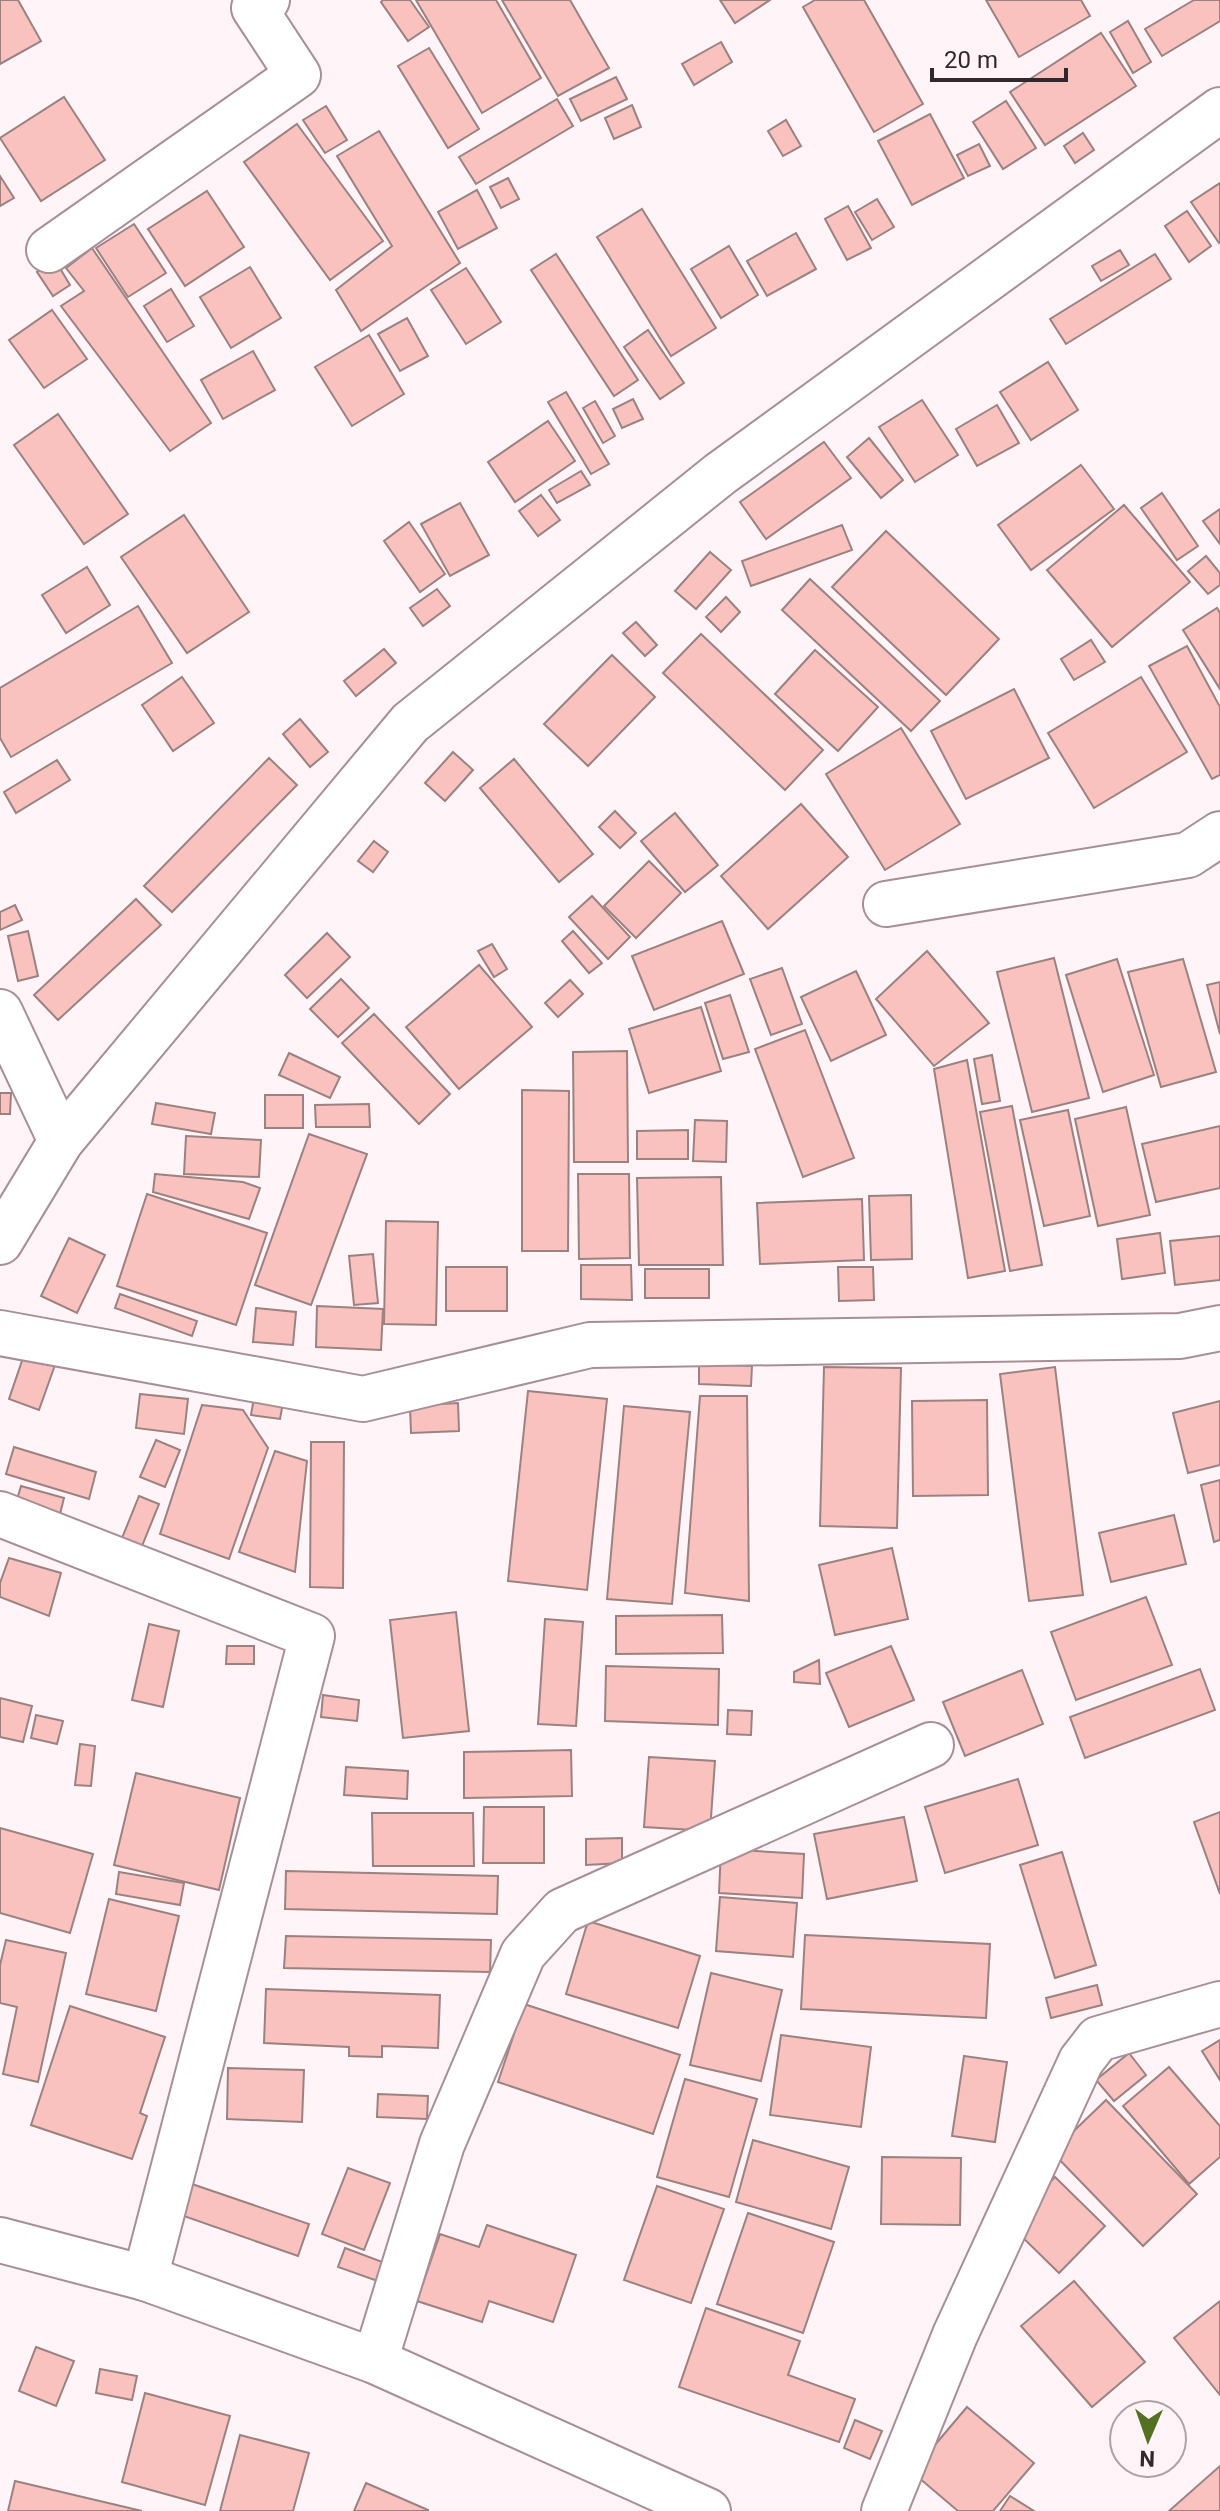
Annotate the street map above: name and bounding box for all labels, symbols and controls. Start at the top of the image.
scale bar [932,32,1066,82]
text: 20 m [944,46,998,74]
north arrow [1108,2399,1188,2479]
text: N [1139,2446,1156,2471]

